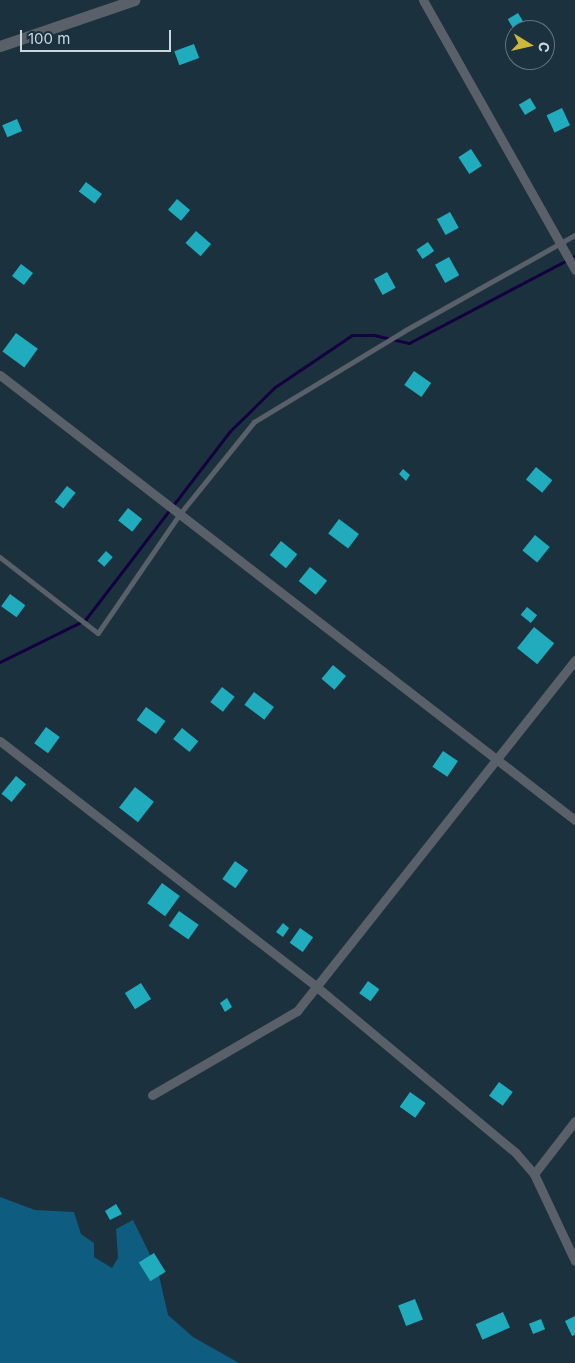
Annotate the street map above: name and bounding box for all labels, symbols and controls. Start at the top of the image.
scale bar [22,20,174,52]
north arrow [505,20,555,70]
text: 100 m [28,29,70,48]
text: С [535,41,554,54]

